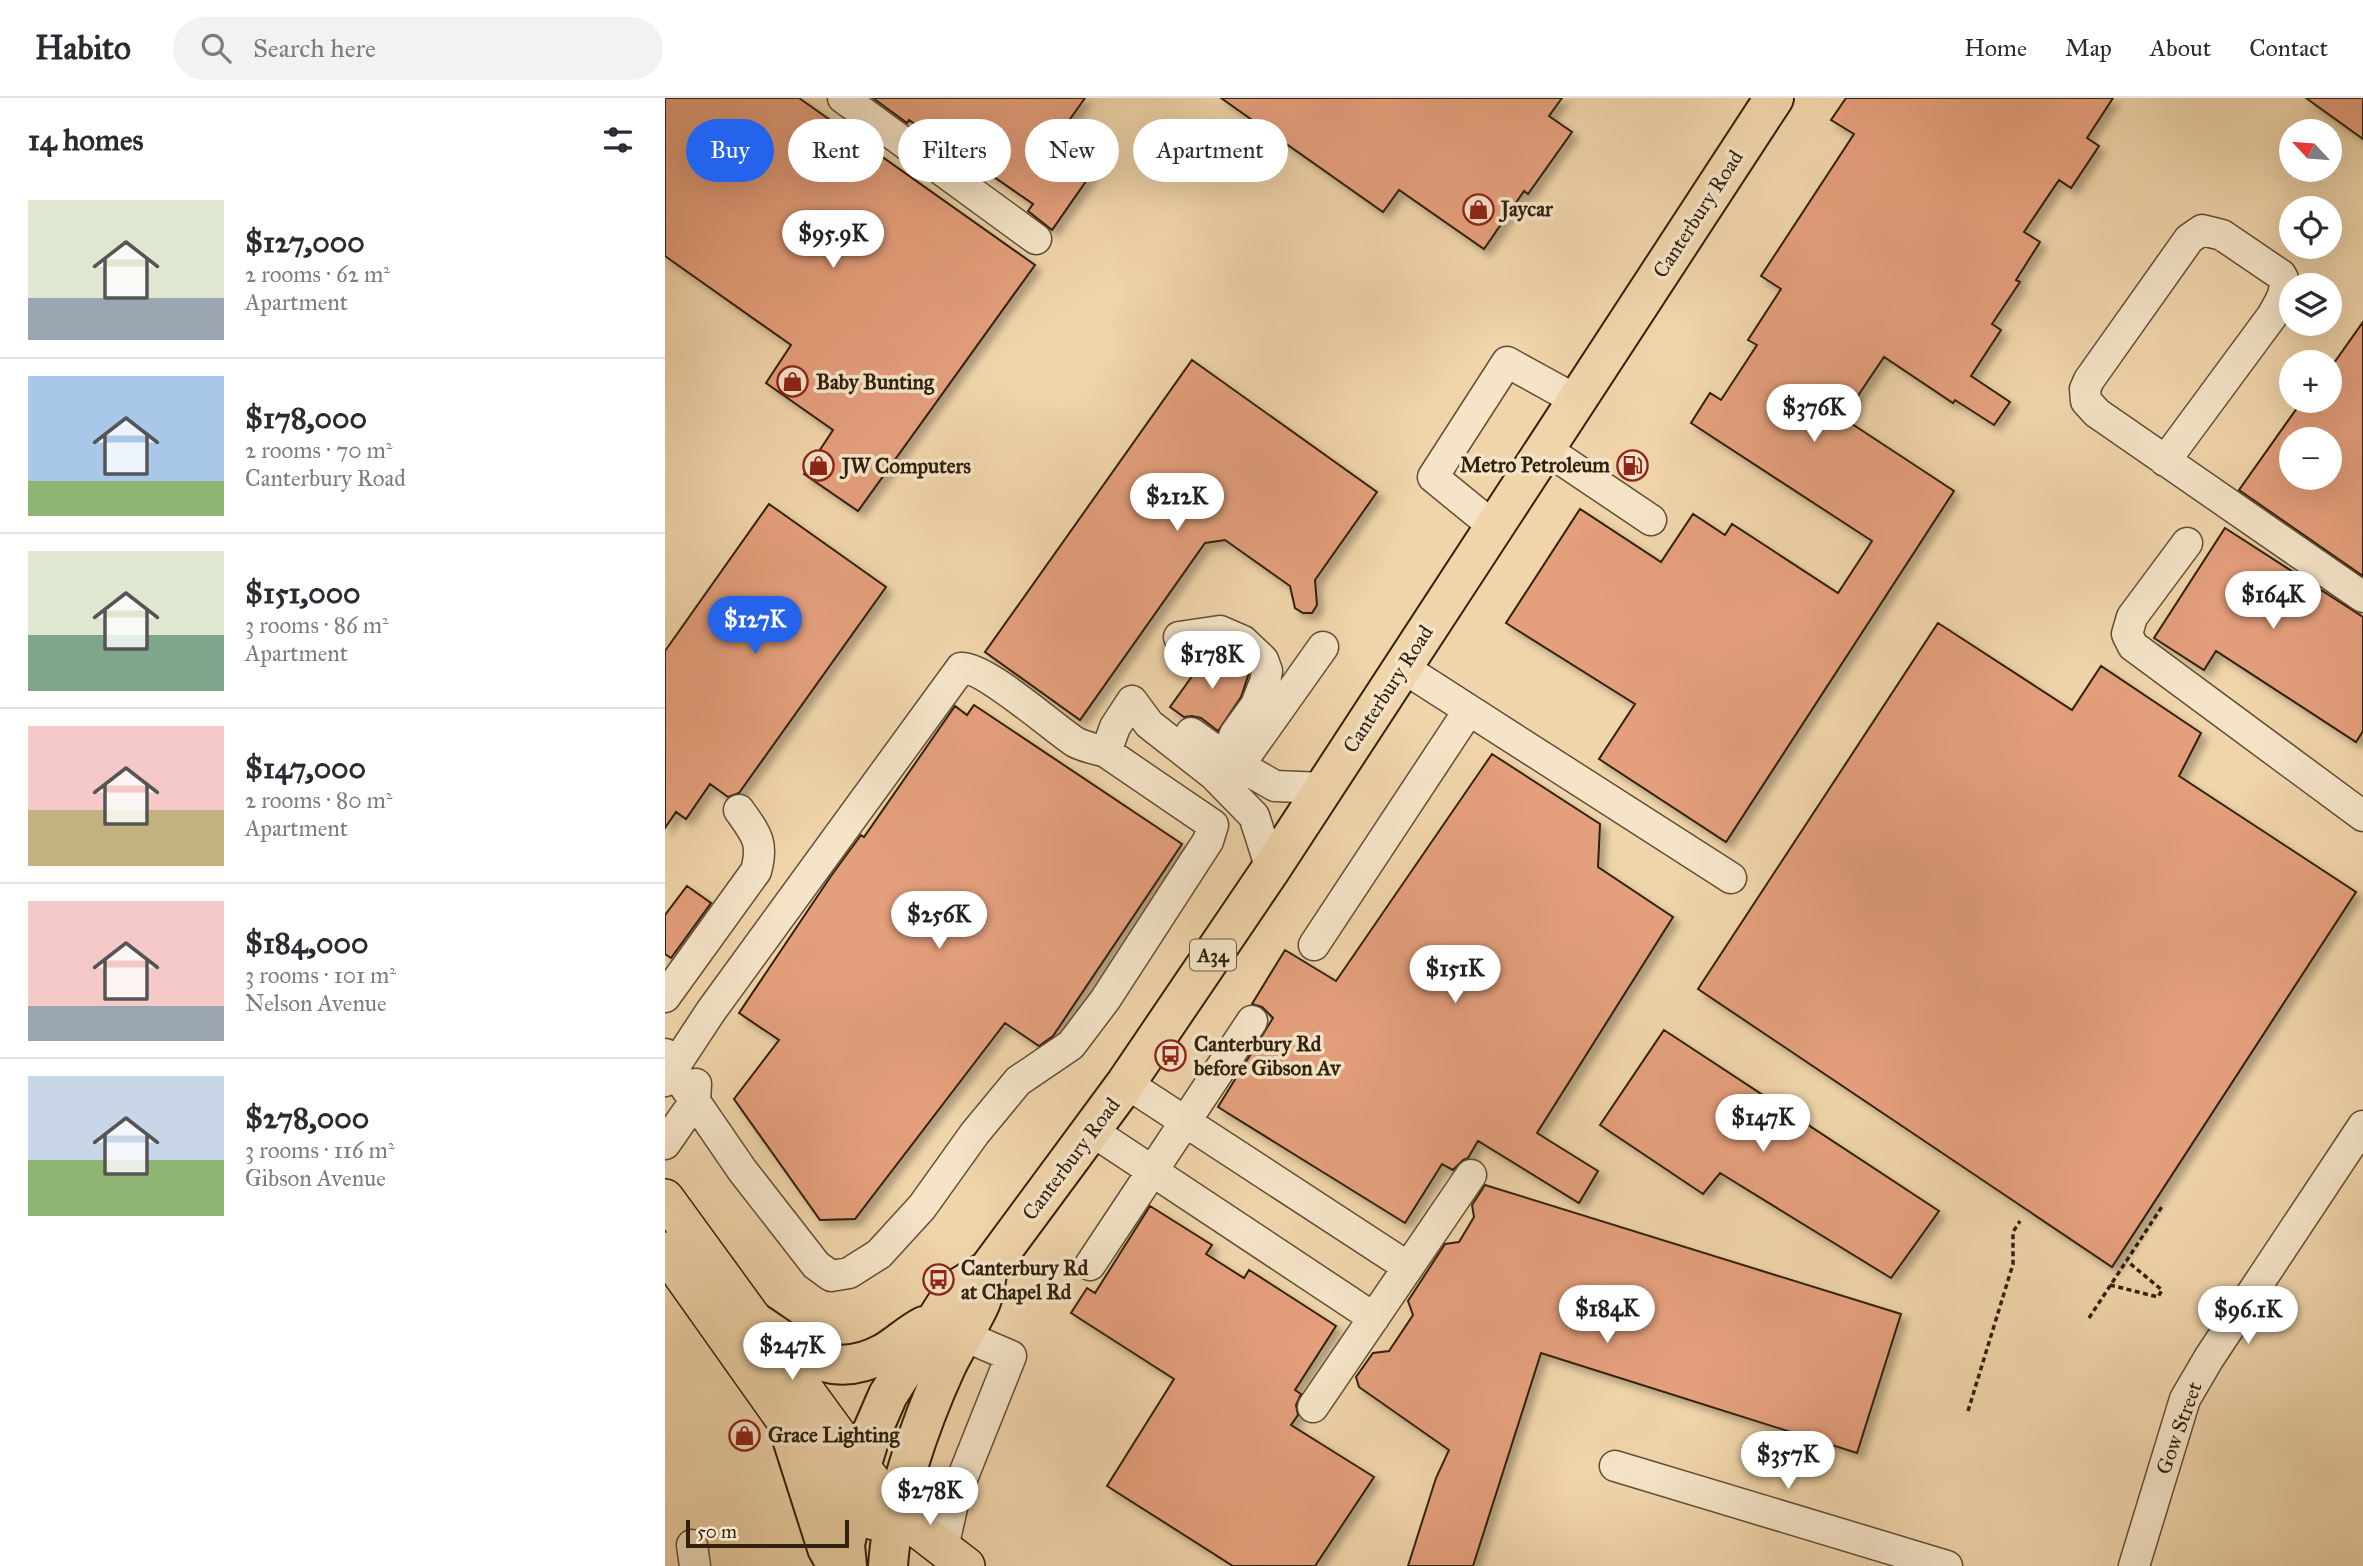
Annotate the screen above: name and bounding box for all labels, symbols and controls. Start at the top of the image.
search box [173,17,663,80]
text: Habito [35,28,131,68]
icon: search [197,29,235,67]
text: Search here [253,32,376,64]
text: Home [1964,33,2027,63]
text: Map [2065,33,2112,63]
text: About [2150,33,2211,63]
text: Contact [2249,33,2328,63]
chip: Buy [686,119,774,182]
chip: Rent [788,119,884,182]
chip: Filters [898,119,1011,182]
chip: New [1025,119,1119,182]
chip: Apartment [1133,119,1288,182]
north arrow [2279,119,2341,182]
map controls [2279,119,2342,490]
icon: filters [599,121,637,159]
text: 14 homes [28,122,143,158]
street label: Canterbury Road [1647,145,1749,283]
shop icon: Jaycar [1461,192,1495,226]
place label: Jaycar [1498,196,1554,223]
button: locate [2279,196,2342,259]
pin: $95.9K [776,211,890,270]
text: $95.9K [798,219,868,247]
text: $127,000 [245,224,365,260]
icon: home [84,228,168,312]
text: 2 rooms · 62 m² [245,260,390,288]
button: layers [2279,273,2342,336]
text: Apartment [245,288,348,316]
button: + [2279,350,2342,413]
shop icon: Baby Bunting [776,365,810,399]
place label: Baby Bunting [816,369,935,395]
pin: $376K [1765,384,1863,444]
text: $376K [1782,393,1846,421]
text: $178,000 [245,400,367,436]
icon: home [84,404,168,488]
button: − [2279,427,2342,490]
text: 2 rooms · 70 m² [245,436,393,464]
fuel station icon: Metro Petroleum [1616,448,1650,482]
shop icon: JW Computers [802,449,836,483]
place label: Metro Petroleum [1460,452,1610,478]
place label: JW Computers [839,453,971,480]
text: Canterbury Road [245,464,406,492]
pin: $212K [1128,474,1226,533]
text: $212K [1146,482,1208,510]
pin: $164K [2224,572,2322,631]
text: $151,000 [245,575,361,611]
icon: home [84,579,168,663]
text: $164K [2241,580,2305,608]
pin: $127K [706,596,804,656]
text: $127K [724,605,786,633]
text: 3 rooms · 86 m² [245,611,389,639]
street label: Canterbury Road [1337,620,1439,758]
pin: $178K [1163,632,1261,691]
text: Apartment [245,639,348,667]
text: $178K [1180,640,1244,668]
text: $147,000 [245,750,366,786]
icon: home [84,754,168,838]
text: 2 rooms · 80 m² [245,786,392,814]
text: Apartment [245,814,348,842]
pin: $256K [890,892,988,951]
text: $256K [907,900,971,928]
text: $184,000 [245,925,368,961]
icon: home [84,929,168,1013]
road number: A34 [1190,940,1236,970]
pin: $151K [1406,946,1504,1005]
text: $151K [1426,954,1484,982]
text: 3 rooms · 101 m² [245,961,396,989]
text: Nelson Avenue [245,989,387,1017]
place label: Canterbury Rd before Gibson Av [1193,1031,1341,1081]
bus stop icon: Canterbury Rd before Gibson Av [1154,1039,1188,1073]
street label: Canterbury Road [1016,1092,1126,1225]
pin: $147K [1714,1094,1812,1154]
text: $278,000 [245,1100,369,1136]
text: $147K [1731,1103,1795,1131]
icon: home [84,1104,168,1188]
text: 3 rooms · 116 m² [245,1136,395,1164]
text: Gibson Avenue [245,1164,386,1192]
place label: Canterbury Rd at Chapel Rd [961,1255,1089,1305]
bus stop icon: Canterbury Rd at Chapel Rd [921,1263,955,1297]
pin: $184K [1558,1286,1656,1345]
pin: $96.1K [2191,1286,2305,1346]
text: $184K [1575,1294,1639,1322]
text: $96.1K [2214,1295,2282,1323]
pin: $247K [743,1322,841,1382]
text: $247K [759,1331,825,1359]
street label: Gow Street [2150,1378,2208,1478]
shop icon: Grace Lighting [728,1418,762,1452]
place label: Grace Lighting [768,1422,900,1448]
pin: $357K [1739,1432,1837,1491]
text: $357K [1757,1440,1819,1468]
pin: $278K [881,1468,979,1527]
text: $278K [897,1476,963,1504]
scale bar [686,1517,849,1549]
text: 50 m [697,1520,737,1543]

